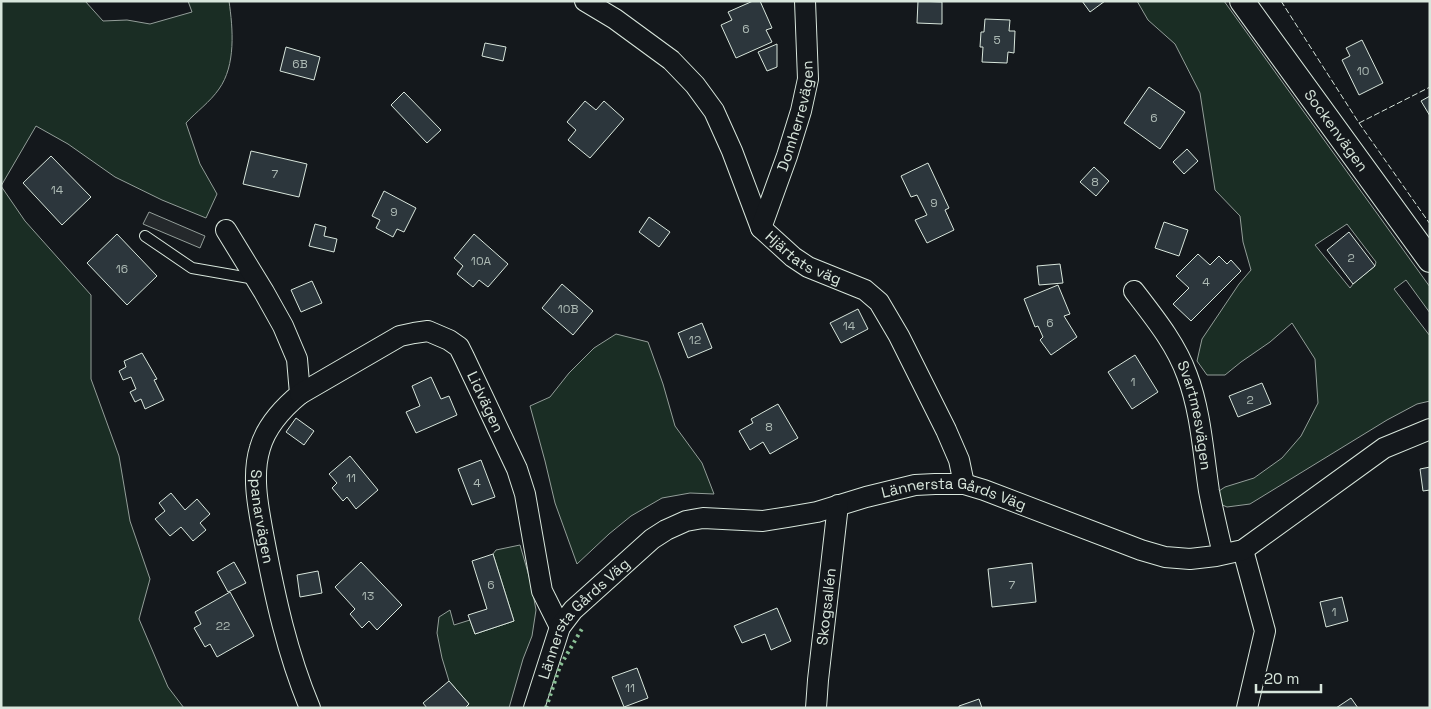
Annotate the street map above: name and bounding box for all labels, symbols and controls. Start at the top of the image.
house number: 6 [742,21,750,37]
house number: 5 [993,32,1001,48]
house number: 6B [292,56,308,72]
street label: Domherrevägen [772,60,817,174]
house number: 10 [1357,63,1369,79]
street label: Sockenvägen [1300,85,1373,175]
house number: 6 [1150,110,1158,126]
house number: 7 [272,166,279,182]
house number: 8 [1091,174,1099,190]
house number: 14 [51,182,64,198]
house number: 9 [930,195,938,211]
house number: 9 [390,204,398,220]
street label: Hjärtats väg [762,227,844,288]
house number: 2 [1347,250,1355,266]
house number: 10A [471,253,492,269]
house number: 16 [116,261,128,277]
house number: 4 [1202,274,1210,290]
house number: 10B [558,301,578,317]
house number: 6 [1046,315,1054,331]
house number: 14 [843,318,856,334]
house number: 12 [689,332,701,348]
street label: Svartmesvägen [1173,357,1216,471]
street label: Lidvägen [463,368,508,435]
house number: 1 [1130,374,1136,390]
house number: 2 [1246,392,1254,408]
house number: 8 [765,419,773,435]
street label: Spanarvägen [247,469,279,565]
house number: 11 [346,470,356,486]
street label: Lännersta Gårds Väg [879,474,1029,514]
house number: 4 [473,475,481,491]
street label: Lännersta Gårds Väg [534,554,633,682]
street label: Skogsallén [812,567,840,646]
house number: 6 [487,577,495,593]
house number: 7 [1009,577,1016,593]
house number: 13 [362,588,374,604]
house number: 1 [1331,604,1337,620]
house number: 22 [216,618,230,634]
scale bar [1256,662,1321,694]
text: 20 m [1264,669,1299,688]
house number: 11 [625,680,635,696]

